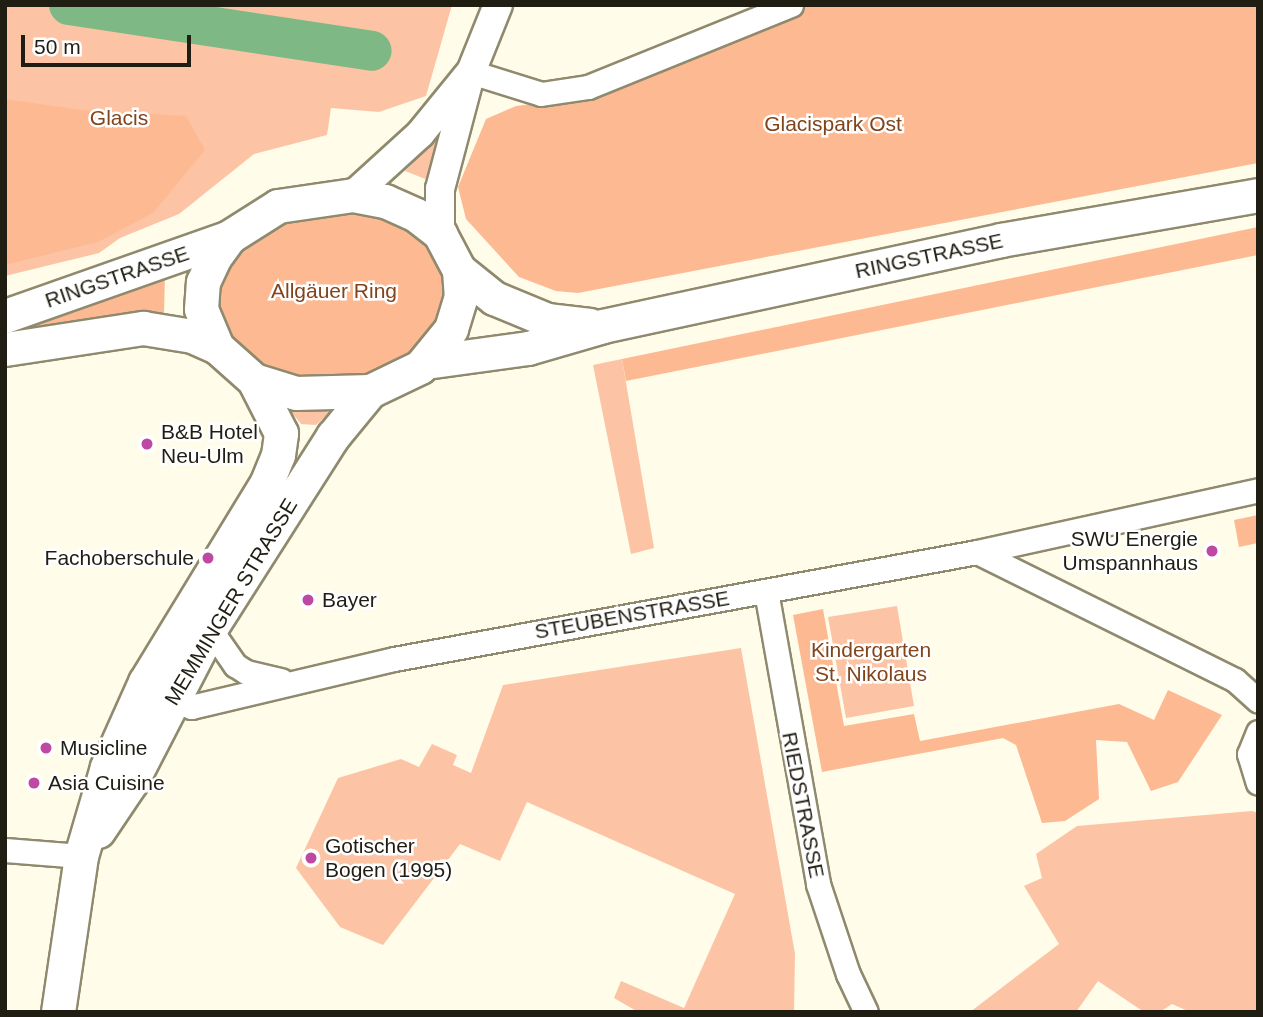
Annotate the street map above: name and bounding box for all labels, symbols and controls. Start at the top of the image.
scale bar [24,21,194,65]
text: 50 m [34,35,81,58]
park label: Glacis [90,105,148,131]
park label: Glacispark Ost [764,111,902,137]
street label: RINGSTRASSE [853,228,1005,284]
street label: RINGSTRASSE [42,241,192,313]
park label: Allgäuer Ring [271,278,397,304]
place label: B&B Hotel Neu-Ulm [161,419,258,469]
marker: B&B Hotel Neu-Ulm [139,436,155,452]
street label: MEMMINGER STRASSE [159,494,303,710]
place label: SWU Energie Umspannhaus [1063,526,1198,576]
marker: SWU Energie Umspannhaus [1204,543,1220,559]
place label: Fachoberschule [45,545,194,571]
marker: Fachoberschule [200,550,216,566]
street label: STEUBENSTRASSE [533,585,731,645]
place label: Bayer [322,587,377,613]
marker: Bayer [300,592,316,608]
park label: Kindergarten St. Nikolaus [811,637,931,687]
street label: RIEDSTRASSE [776,730,830,880]
place label: Musicline [60,735,148,761]
marker: Musicline [38,740,54,756]
place label: Asia Cuisine [48,770,165,796]
marker: Asia Cuisine [26,775,42,791]
place label: Gotischer Bogen (1995) [325,833,452,883]
marker: Gotischer Bogen (1995) [303,850,319,866]

